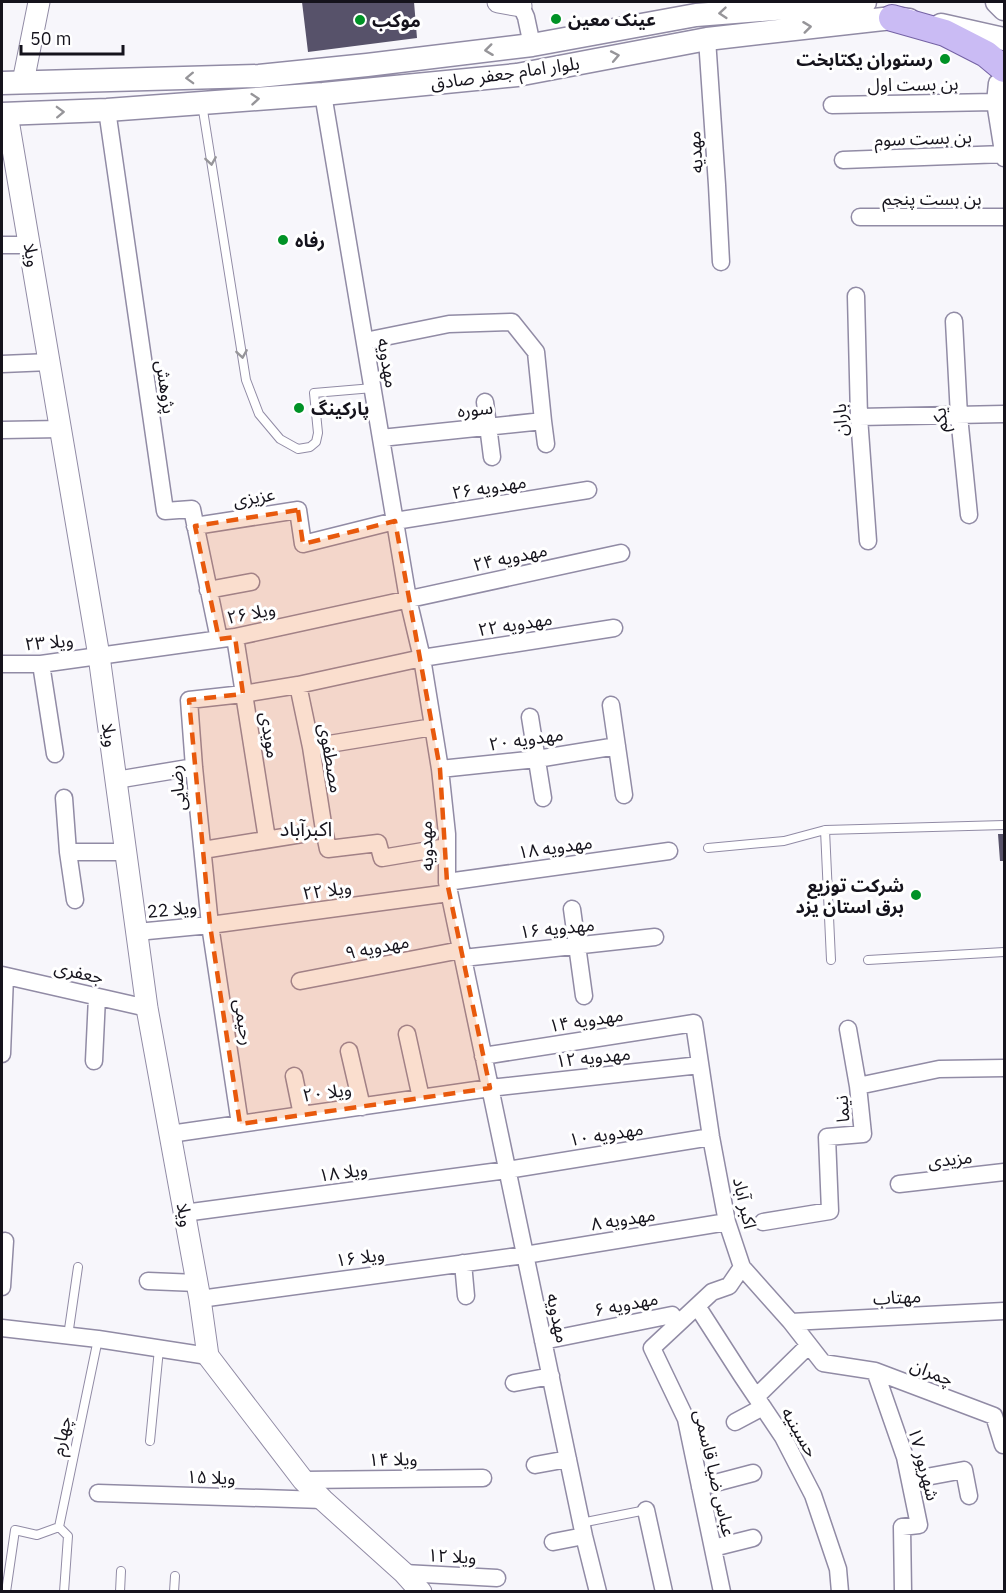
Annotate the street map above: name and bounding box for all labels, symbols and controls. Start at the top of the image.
one-way arrow [718,6,727,19]
place label: عینک معین [568,8,656,31]
place label: موکب [372,9,421,32]
marker: عینک معین [549,12,563,26]
marker: موکب [353,13,367,27]
scale bar [21,18,123,56]
one-way arrow [803,22,812,34]
text: 50 m [30,27,72,50]
one-way arrow [484,43,493,56]
place label: رستوران یکتابخت [796,48,933,71]
one-way arrow [609,50,619,63]
street label: بلوار امام جعفر صادق [429,51,581,98]
marker: رستوران یکتابخت [938,52,952,66]
one-way arrow [186,72,195,84]
street label: بن بست اول [867,72,959,96]
one-way arrow [250,93,259,106]
one-way arrow [55,106,64,118]
street label: بن بست سوم [874,125,972,154]
street label: مهديه [682,130,708,174]
one-way arrow [204,156,217,166]
street label: بن بست پنجم [882,187,982,212]
place label: رفاه [295,229,325,252]
marker: رفاه [276,233,290,247]
street label: ویلا [19,241,45,269]
street label: مهدویه [372,336,404,390]
one-way arrow [235,348,248,358]
street label: پژوهش [151,359,181,415]
street label: سوره [456,396,494,422]
place label: پارکینگ [311,397,369,420]
marker: پارکینگ [292,401,306,415]
street label: باران [828,403,852,437]
street label: یکم [927,407,955,433]
street label: مهدویه ۲۶ [450,470,528,504]
street label: عزیزی [232,482,276,512]
street label: مهدویه ۲۴ [471,538,549,576]
street label: ویلا ۲۶ [225,597,277,629]
street label: مهدویه ۲۲ [476,607,554,641]
street label: ویلا ۲۳ [24,628,74,656]
street label: مویدی [255,710,285,760]
street label: ویلا [97,721,123,749]
street label: مصطفوی [314,721,348,795]
street label: مهدویه ۲۰ [487,722,565,756]
street label: رضایی [163,764,191,812]
district label: اکبرآباد [280,815,332,842]
street label: مهدویه [414,820,438,872]
street label: مهدویه ۱۸ [516,830,594,864]
place label: شرکت توزیع برق استان یزد [795,874,904,918]
street label: ویلا ۲۲ [301,875,353,905]
marker: شرکت توزیع برق استان یزد [909,888,923,902]
street label: ویلا 22 [146,895,198,923]
street label: مهدویه ۱۶ [518,913,596,943]
street label: مهدویه ۹ [343,930,411,964]
street label: جعفری [52,955,106,989]
street label: رحیمی [229,997,259,1047]
street label: مهدویه ۱۴ [547,1003,625,1037]
street label: مهدویه ۱۲ [554,1042,632,1072]
street label: ویلا ۲۰ [301,1077,353,1107]
street label: نیما [830,1095,854,1123]
street label: مهدویه ۱۰ [567,1117,645,1151]
street label: مزیدی [927,1145,973,1173]
street label: ویلا ۱۸ [317,1157,369,1187]
street label: اکبر آباد [728,1175,762,1231]
street label: ویلا [172,1201,198,1229]
street label: مهدویه ۸ [589,1203,657,1235]
street label: ویلا ۱۶ [334,1242,386,1272]
street label: مهتاب [872,1284,922,1310]
street label: مهدویه ۶ [592,1287,660,1321]
street label: مهدویه [542,1291,574,1345]
street label: چمران [907,1353,957,1391]
street label: حسینیه [776,1403,824,1461]
street label: عباس ضیا قاسمی [689,1407,741,1539]
street label: چهارم [46,1414,79,1458]
street label: ۱۷ شهریور [903,1425,945,1503]
street label: ویلا ۱۴ [368,1447,418,1471]
street label: ویلا ۱۵ [186,1465,236,1489]
street label: ویلا ۱۲ [427,1543,477,1569]

